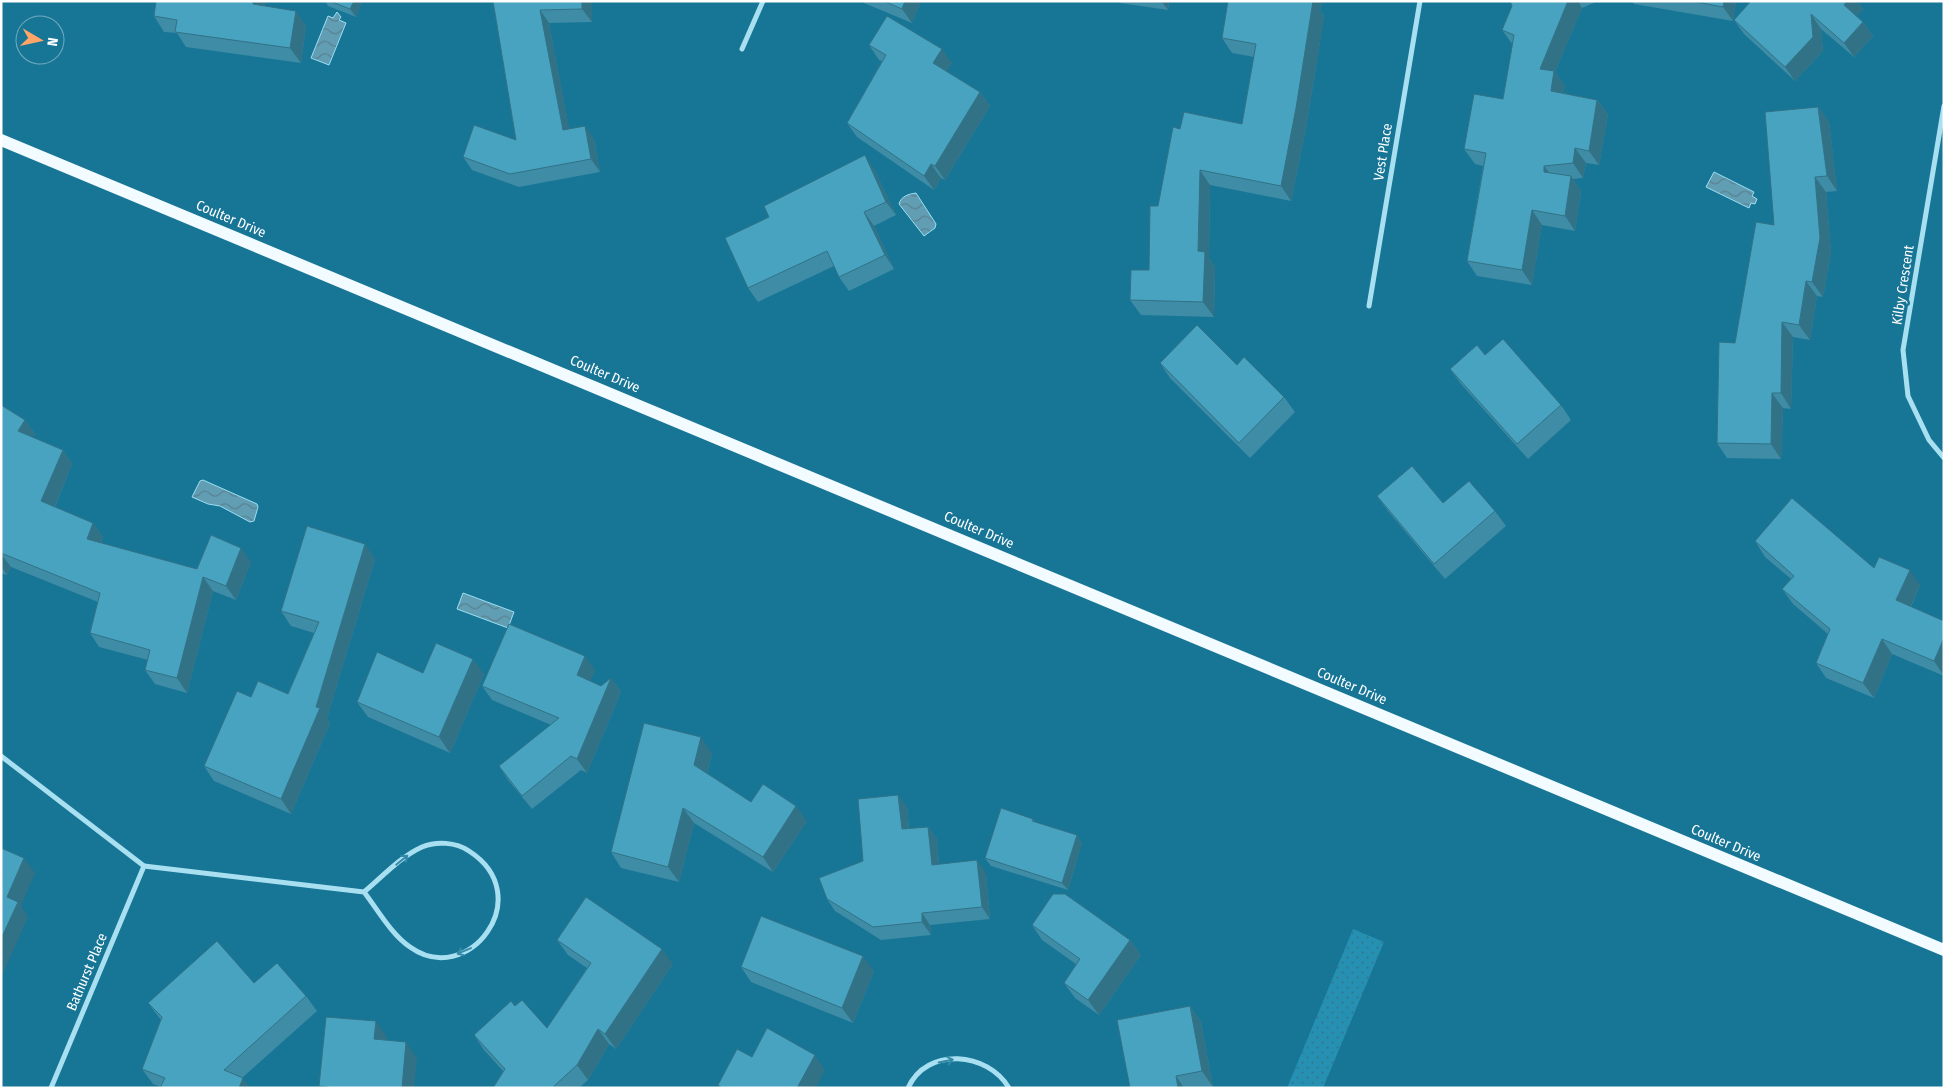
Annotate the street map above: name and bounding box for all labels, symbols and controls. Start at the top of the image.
north arrow [15,15,65,65]
text: N [43,36,61,47]
street label: Vest Place [1370,122,1396,182]
street label: Coulter Drive [193,197,269,241]
street label: Kilby Crescent [1888,244,1918,326]
street label: Coulter Drive [567,352,643,396]
street label: Coulter Drive [941,508,1017,552]
street label: Coulter Drive [1314,664,1390,708]
street label: Coulter Drive [1688,821,1764,865]
one-way arrow [395,855,408,866]
street label: Bathurst Place [63,931,111,1013]
one-way arrow [457,947,472,957]
one-way arrow [938,1055,954,1065]

